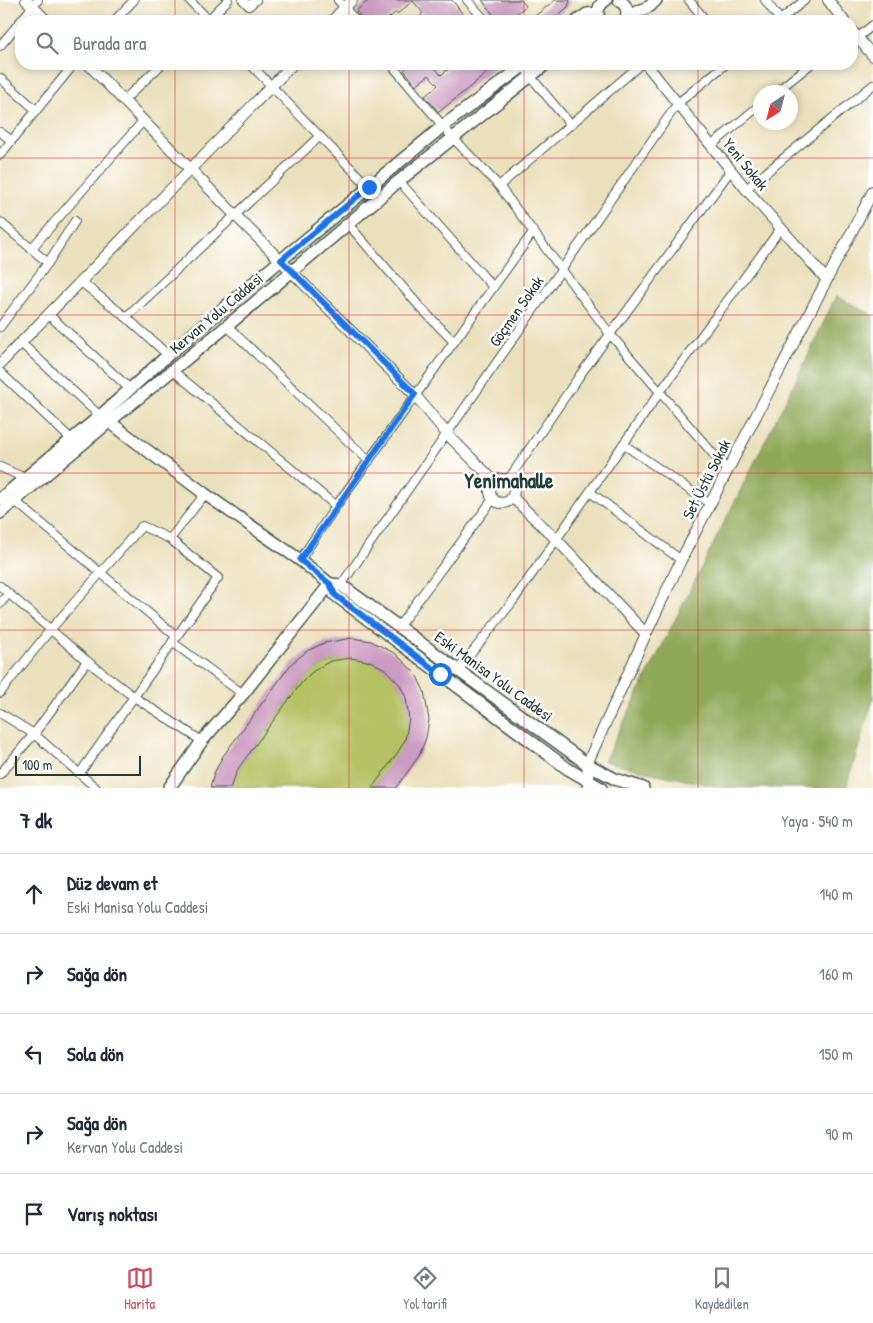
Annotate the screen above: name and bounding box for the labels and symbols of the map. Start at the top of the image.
north arrow [753,85,798,130]
street label: Yeni Sokak [718,133,774,195]
route end [358,176,381,199]
street label: Kervan Yolu Caddesi [165,267,267,359]
street label: Göçmen Sokak [484,271,549,351]
street label: Set Üstü Sokak [676,435,736,523]
district label: Yenimahalle [465,466,554,495]
street label: Eski Manisa Yolu Caddesi [430,626,558,726]
route start [429,663,452,686]
scale bar [15,753,141,776]

